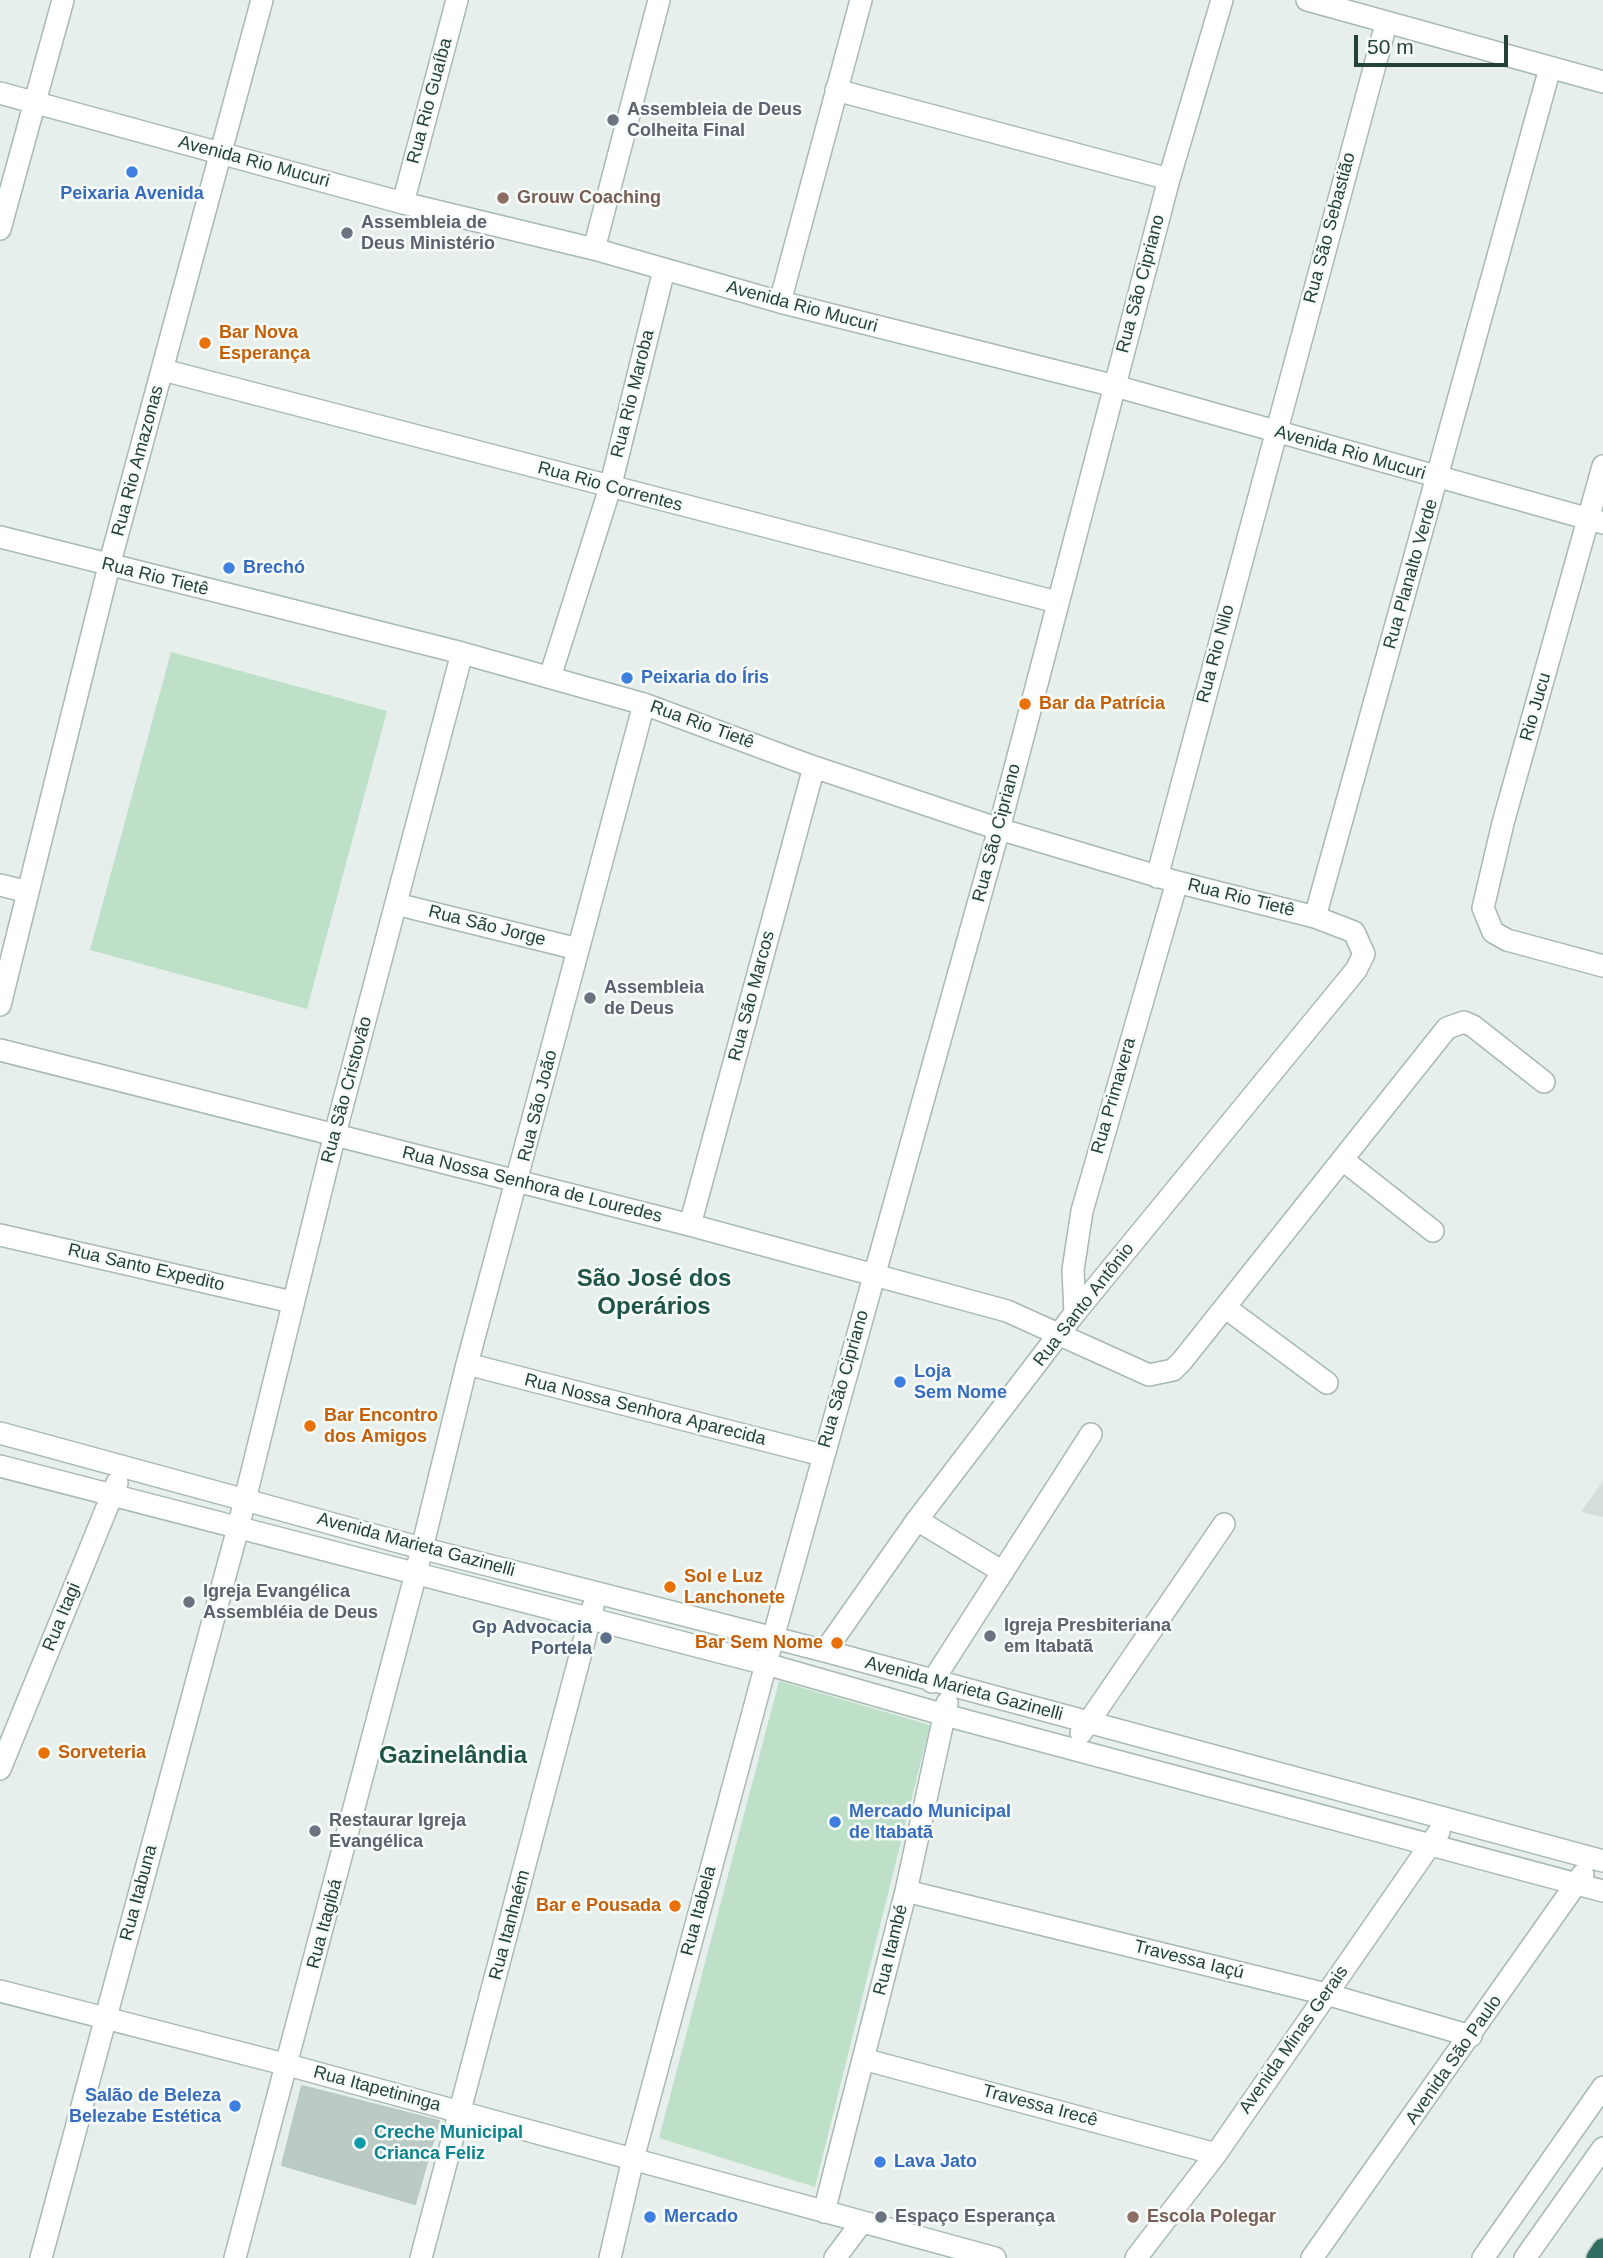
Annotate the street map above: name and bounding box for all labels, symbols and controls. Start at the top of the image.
scale bar [1358,21,1512,65]
text: 50 m [1367,35,1414,58]
street label: Rua Rio Guaíba [403,36,457,166]
place label: Assembleia de Deus Colheita Final [627,99,802,142]
marker: Assembleia de Deus Colheita Final [605,112,621,128]
street label: Avenida Rio Mucuri [176,131,332,193]
street label: Rua São Sebastião [1299,150,1361,306]
marker: Peixaria Avenida [124,164,140,180]
place label: Peixaria Avenida [60,183,204,205]
place label: Grouw Coaching [517,187,661,209]
marker: Grouw Coaching [495,190,511,206]
place label: Assembleia de Deus Ministério [361,212,495,255]
street label: Rua São Cipriano [1112,213,1170,355]
marker: Assembleia de Deus Ministério [339,225,355,241]
street label: Avenida Rio Mucuri [724,276,880,338]
place label: Bar Nova Esperança [219,322,310,364]
street label: Rua Rio Maroba [607,328,659,460]
marker: Bar Nova Esperança [197,335,213,351]
street label: Rua Rio Amazonas [107,383,169,539]
street label: Avenida Rio Mucuri [1272,421,1428,485]
street label: Rua Rio Correntes [535,457,685,517]
street label: Rua Planalto Verde [1379,496,1443,652]
street label: Rua Rio Tietê [99,553,211,601]
place label: Brechó [243,557,305,579]
marker: Brechó [221,560,237,576]
street label: Rua Rio Nilo [1192,602,1240,706]
place label: Peixaria do Íris [641,667,769,689]
marker: Peixaria do Íris [619,670,635,686]
street label: Rio Jucu [1516,670,1556,744]
place label: Bar da Patrícia [1039,693,1165,715]
street label: Rua Rio Tietê [647,696,757,754]
marker: Bar da Patrícia [1017,696,1033,712]
street label: Rua São Cipriano [968,762,1026,904]
street label: Rua Rio Tietê [1185,874,1297,922]
street label: Rua São Jorge [426,901,548,951]
street label: Rua São Marcos [724,928,780,1064]
place label: Assembleia de Deus [604,977,704,1020]
marker: Assembleia de Deus [582,990,598,1006]
street label: Rua São Cristovão [317,1014,377,1166]
street label: Rua Primavera [1087,1035,1141,1157]
street label: Rua São João [514,1048,562,1164]
street label: Rua Nossa Senhora de Louredes [400,1142,664,1228]
street label: Rua Santo Expedito [66,1239,226,1297]
street label: Rua Santo Antônio [1029,1239,1139,1371]
district label: São José dos Operários [577,1265,731,1321]
street label: Rua São Cipriano [814,1308,874,1450]
place label: Loja Sem Nome [914,1361,1007,1404]
street label: Rua Nossa Senhora Aparecida [522,1370,768,1450]
marker: Loja Sem Nome [892,1374,908,1390]
place label: Bar Encontro dos Amigos [324,1405,438,1448]
marker: Bar Encontro dos Amigos [302,1418,318,1434]
street label: Avenida Marieta Gazinelli [315,1508,517,1582]
place label: Sol e Luz Lanchonete [684,1566,785,1608]
marker: Sol e Luz Lanchonete [662,1579,678,1595]
street label: Rua Itagi [38,1580,86,1654]
place label: Igreja Evangélica Assembléia de Deus [203,1581,378,1624]
marker: Igreja Evangélica Assembléia de Deus [181,1594,197,1610]
place label: Igreja Presbiteriana em Itabatã [1004,1615,1171,1658]
place label: Gp Advocacia Portela [472,1617,592,1660]
marker: Igreja Presbiteriana em Itabatã [982,1628,998,1644]
marker: Gp Advocacia Portela [598,1630,614,1646]
place label: Bar Sem Nome [695,1632,823,1654]
marker: Bar Sem Nome [829,1635,845,1651]
street label: Avenida Marieta Gazinelli [863,1652,1065,1726]
place label: Sorveteria [58,1742,146,1764]
district label: Gazinelândia [379,1742,527,1770]
marker: Sorveteria [36,1745,52,1761]
place label: Mercado Municipal de Itabatã [849,1801,1011,1843]
place label: Restaurar Igreja Evangélica [329,1810,466,1853]
marker: Mercado Municipal de Itabatã [827,1814,843,1830]
marker: Restaurar Igreja Evangélica [307,1823,323,1839]
street label: Rua Itabuna [116,1843,162,1943]
street label: Rua Itabela [677,1864,721,1958]
street label: Rua Itanhaém [485,1868,535,1982]
street label: Rua Itagibá [303,1877,347,1971]
place label: Bar e Pousada [536,1895,661,1917]
marker: Bar e Pousada [667,1898,683,1914]
street label: Rua Itambé [869,1902,913,1998]
street label: Travessa Iaçú [1132,1936,1246,1984]
street label: Avenida Minas Gerais [1235,1962,1353,2118]
street label: Avenida São Paulo [1401,1991,1507,2129]
street label: Rua Itapetininga [311,2062,443,2116]
street label: Travessa Irecê [980,2080,1100,2132]
place label: Salão de Beleza Belezabe Estética [69,2085,221,2128]
marker: Salão de Beleza Belezabe Estética [227,2098,243,2114]
place label: Creche Municipal Crianca Feliz [374,2122,523,2164]
marker: Creche Municipal Crianca Feliz [352,2135,368,2151]
place label: Lava Jato [894,2151,977,2173]
marker: Lava Jato [872,2154,888,2170]
place label: Mercado [664,2206,738,2228]
place label: Espaço Esperança [895,2206,1055,2228]
place label: Escola Polegar [1147,2206,1276,2228]
marker: Mercado [642,2209,658,2225]
marker: Espaço Esperança [873,2209,889,2225]
marker: Escola Polegar [1125,2209,1141,2225]

